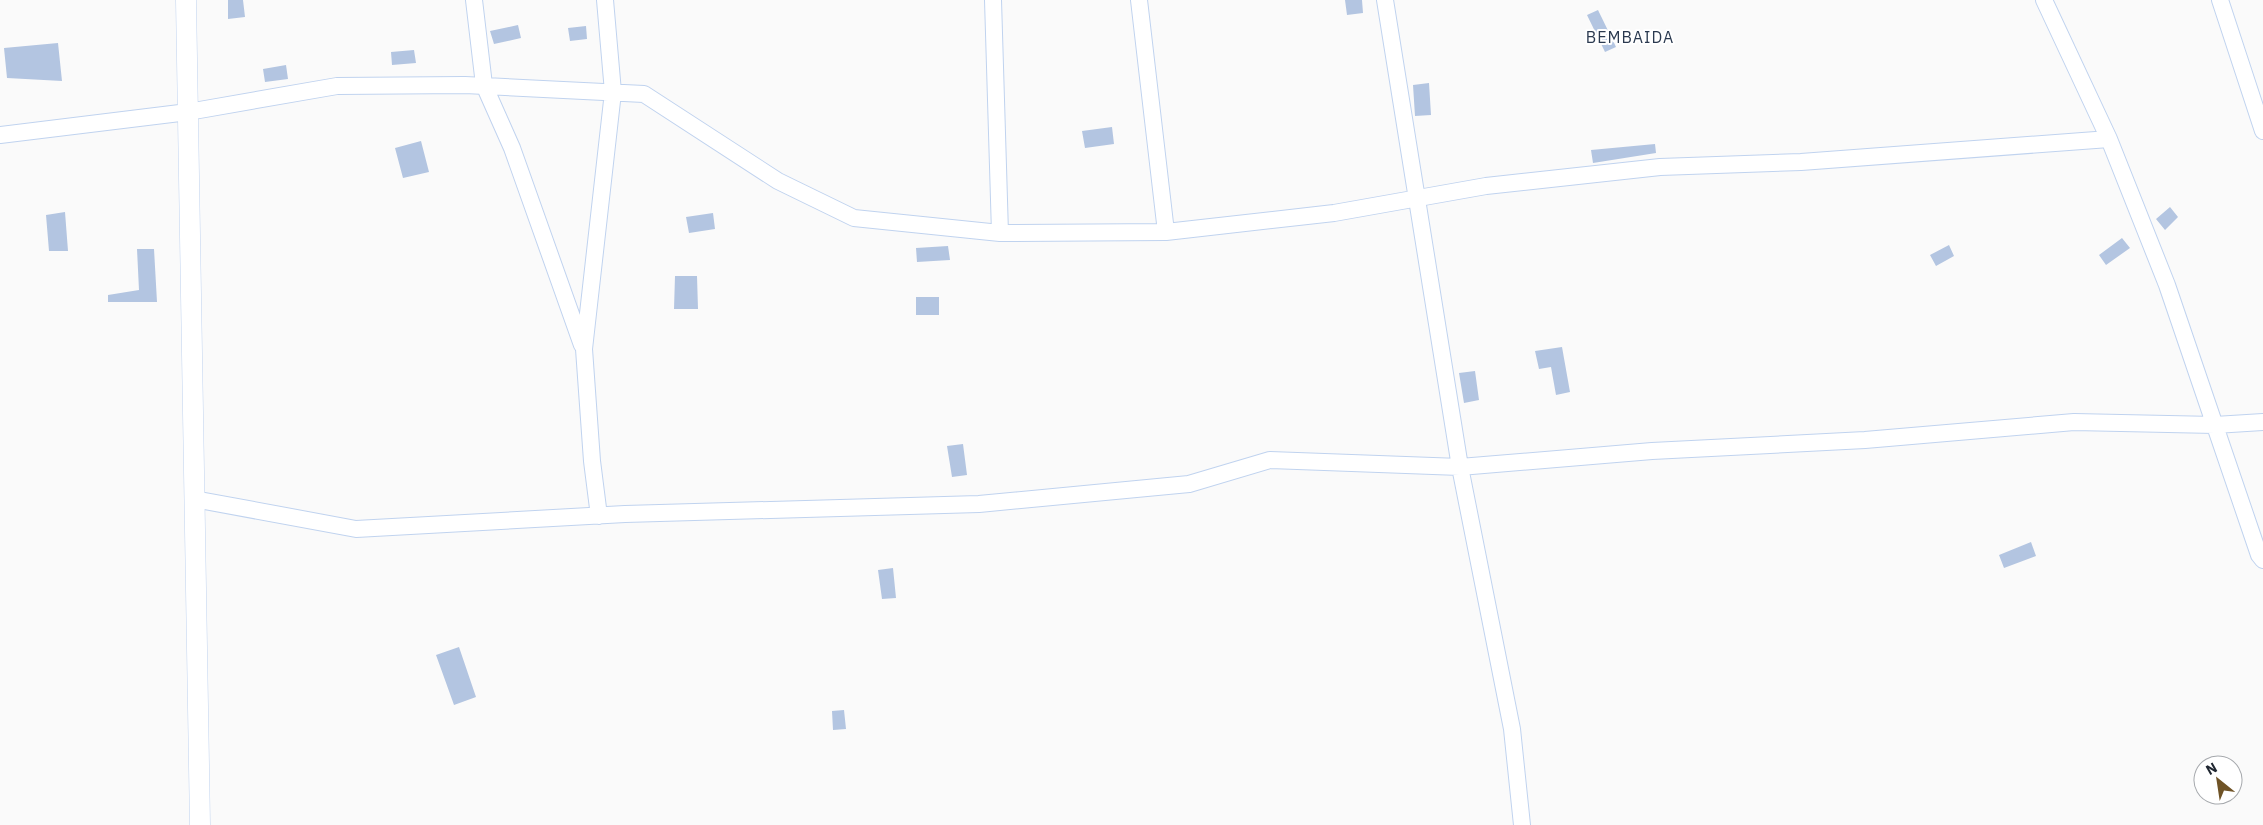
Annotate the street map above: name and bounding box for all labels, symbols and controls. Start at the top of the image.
district label: BEMBAIDA [1586,27,1674,47]
north arrow [2193,755,2243,805]
text: N [2203,758,2220,779]

